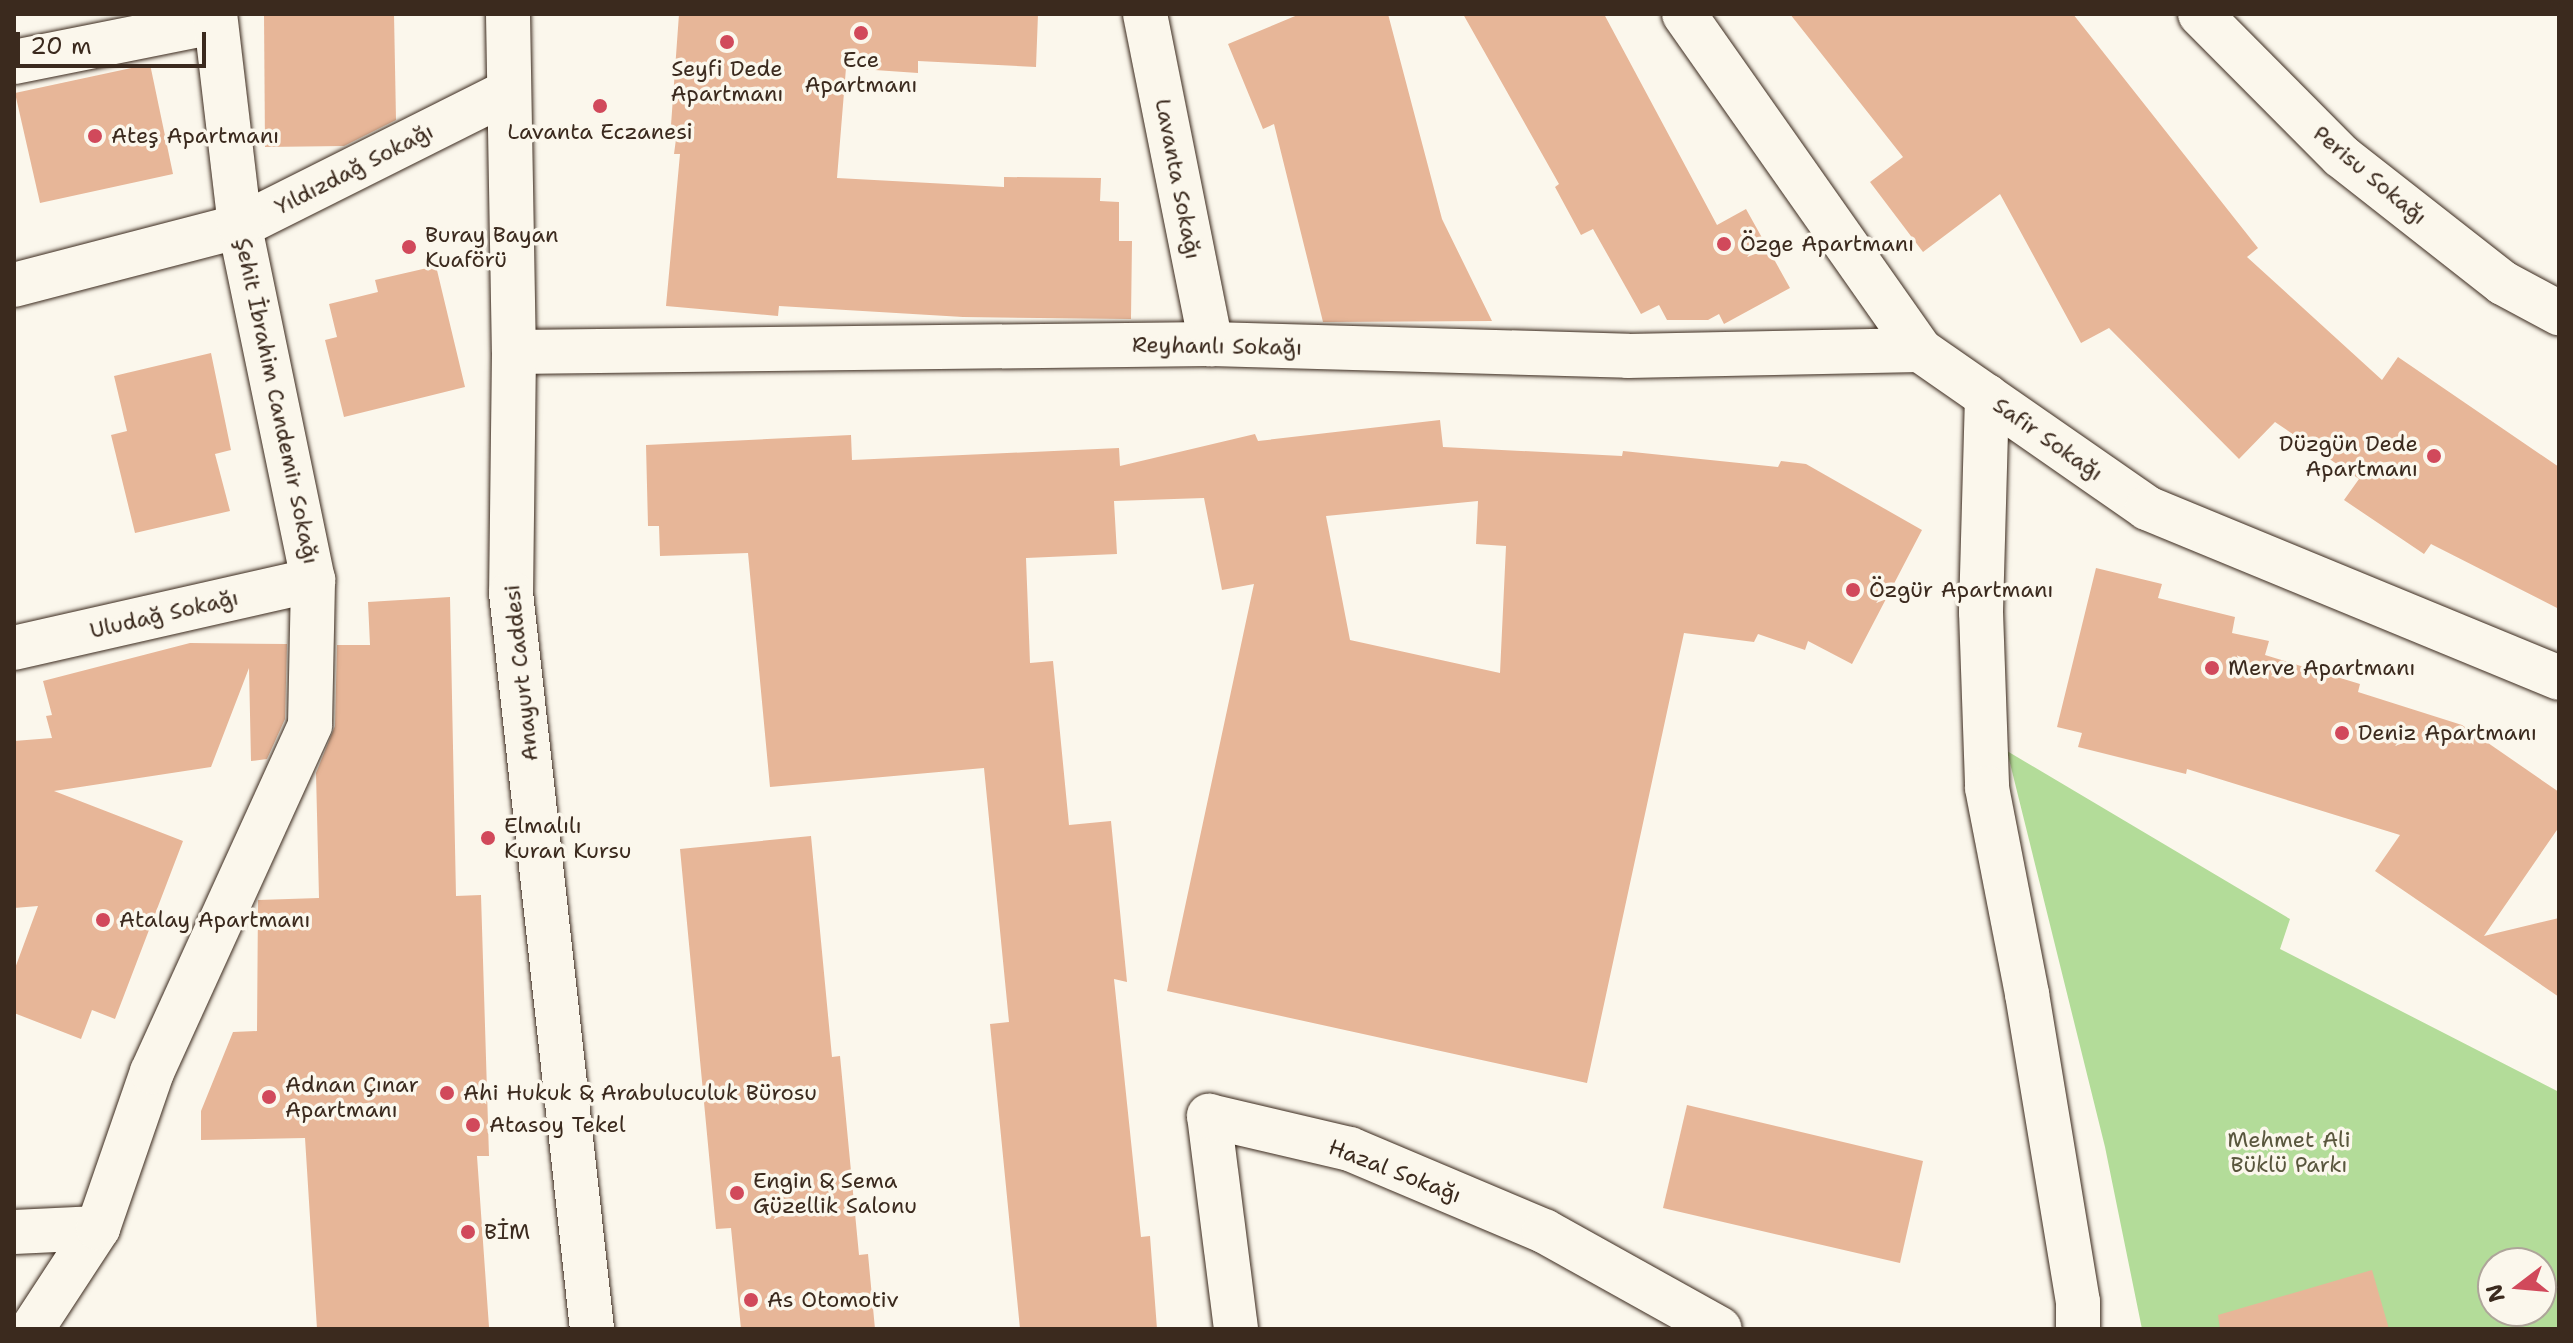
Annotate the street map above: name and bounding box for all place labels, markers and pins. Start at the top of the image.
marker: Ece Apartmanı [852,24,870,42]
marker: Seyfi Dede Apartmanı [718,33,736,51]
place label: Ece Apartmanı [805,46,917,98]
place label: Seyfi Dede Apartmanı [671,55,783,106]
marker: Lavanta Eczanesi [591,97,609,115]
place label: Lavanta Eczanesi [507,119,693,145]
place label: Ateş Apartmanı [111,123,279,149]
marker: Ateş Apartmanı [86,127,104,145]
place label: Buray Bayan Kuaförü [425,221,559,272]
place label: Özge Apartmanı [1740,231,1914,257]
marker: Özge Apartmanı [1715,235,1733,253]
marker: Buray Bayan Kuaförü [400,238,418,256]
place label: Düzgün Dede Apartmanı [2279,430,2418,482]
marker: Düzgün Dede Apartmanı [2425,447,2443,465]
place label: Özgür Apartmanı [1869,577,2054,603]
marker: Özgür Apartmanı [1844,581,1862,599]
place label: Merve Apartmanı [2228,655,2416,681]
marker: Merve Apartmanı [2203,659,2221,677]
place label: Deniz Apartmanı [2358,720,2537,746]
marker: Deniz Apartmanı [2333,724,2351,742]
place label: Elmalılı Kuran Kursu [504,812,631,864]
marker: Elmalılı Kuran Kursu [479,829,497,847]
place label: Atalay Apartmanı [119,907,310,933]
marker: Atalay Apartmanı [94,911,112,929]
place label: Adnan Çınar Apartmanı [285,1071,419,1122]
place label: Ahi Hukuk & Arabuluculuk Bürosu [463,1080,817,1106]
marker: Ahi Hukuk & Arabuluculuk Bürosu [438,1084,456,1102]
marker: Adnan Çınar Apartmanı [260,1088,278,1106]
place label: Atasoy Tekel [489,1112,626,1138]
marker: Atasoy Tekel [464,1116,482,1134]
place label: Engin & Sema Güzellik Salonu [753,1167,917,1218]
marker: Engin & Sema Güzellik Salonu [728,1184,746,1202]
place label: BİM [484,1219,530,1245]
marker: BİM [459,1223,477,1241]
place label: As Otomotiv [767,1287,899,1313]
marker: As Otomotiv [742,1291,760,1309]

